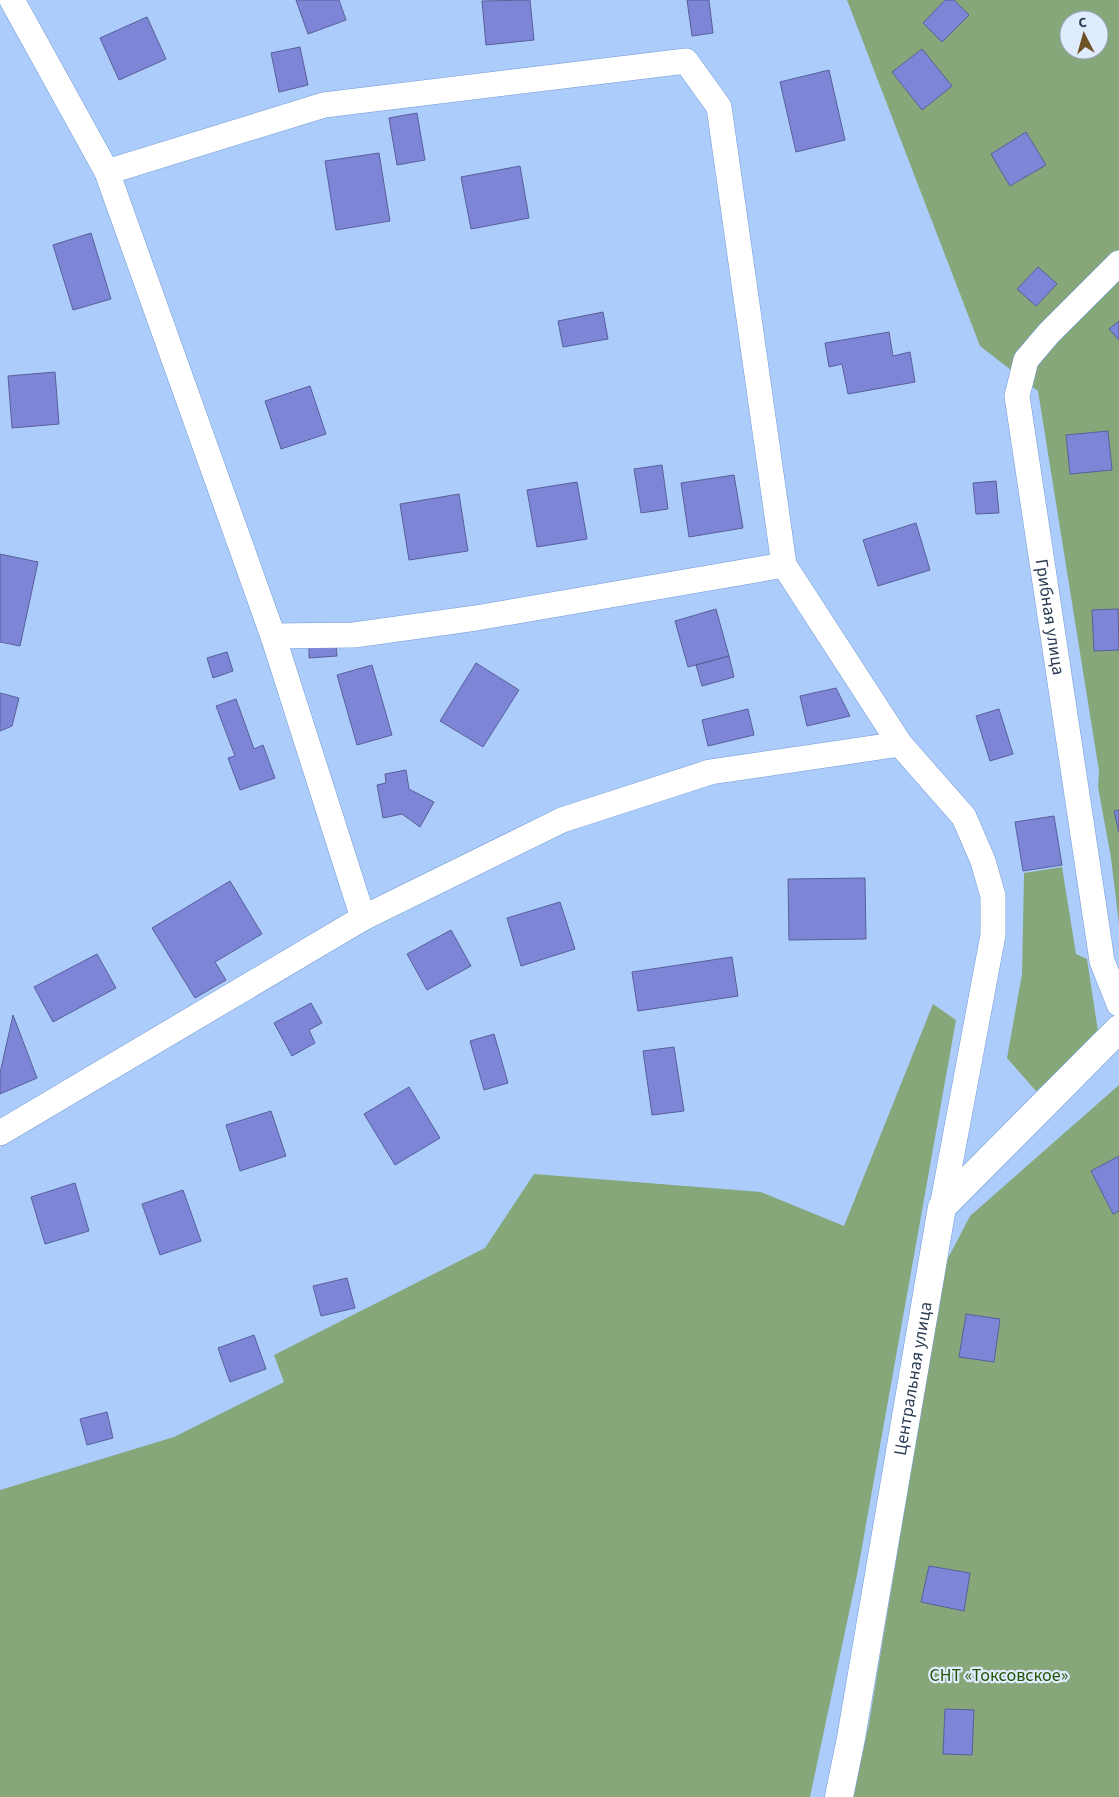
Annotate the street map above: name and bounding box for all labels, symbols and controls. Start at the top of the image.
north arrow [1059,10,1109,60]
text: С [1078,13,1088,33]
street label: Грибная улица [1029,557,1071,677]
street label: Центральная улица [887,1300,938,1457]
park label: СНТ «Токсовское» [929,1663,1069,1688]

